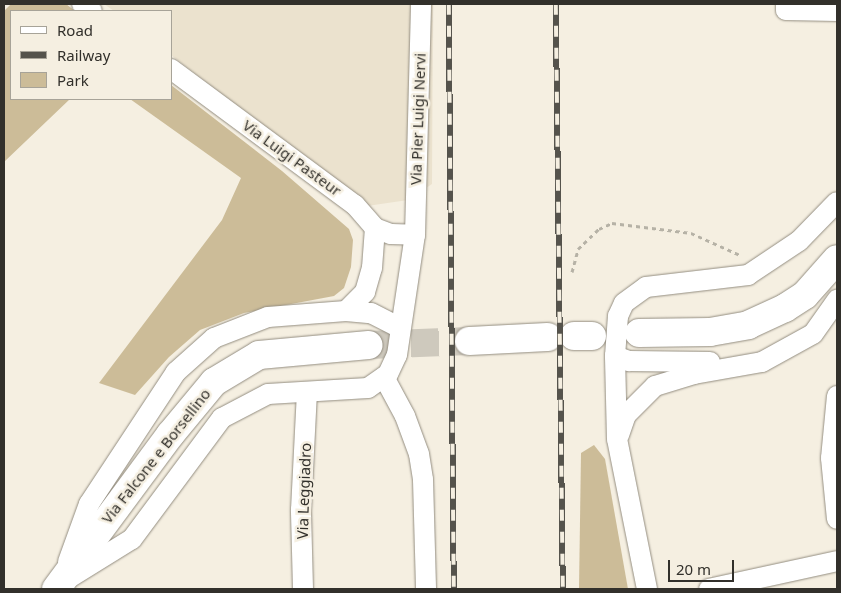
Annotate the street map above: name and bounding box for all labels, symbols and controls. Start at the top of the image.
legend [10,10,172,100]
text: Road [57,20,93,40]
text: Railway [57,45,110,65]
street label: Via Pier Luigi Nervi [407,53,429,185]
text: Park [57,70,89,90]
street label: Via Luigi Pasteur [239,116,345,200]
street label: Via Falcone e Borsellino [98,385,214,527]
street label: Via Leggiadro [293,442,315,540]
scale bar [671,550,737,582]
text: 20 m [676,559,711,579]

